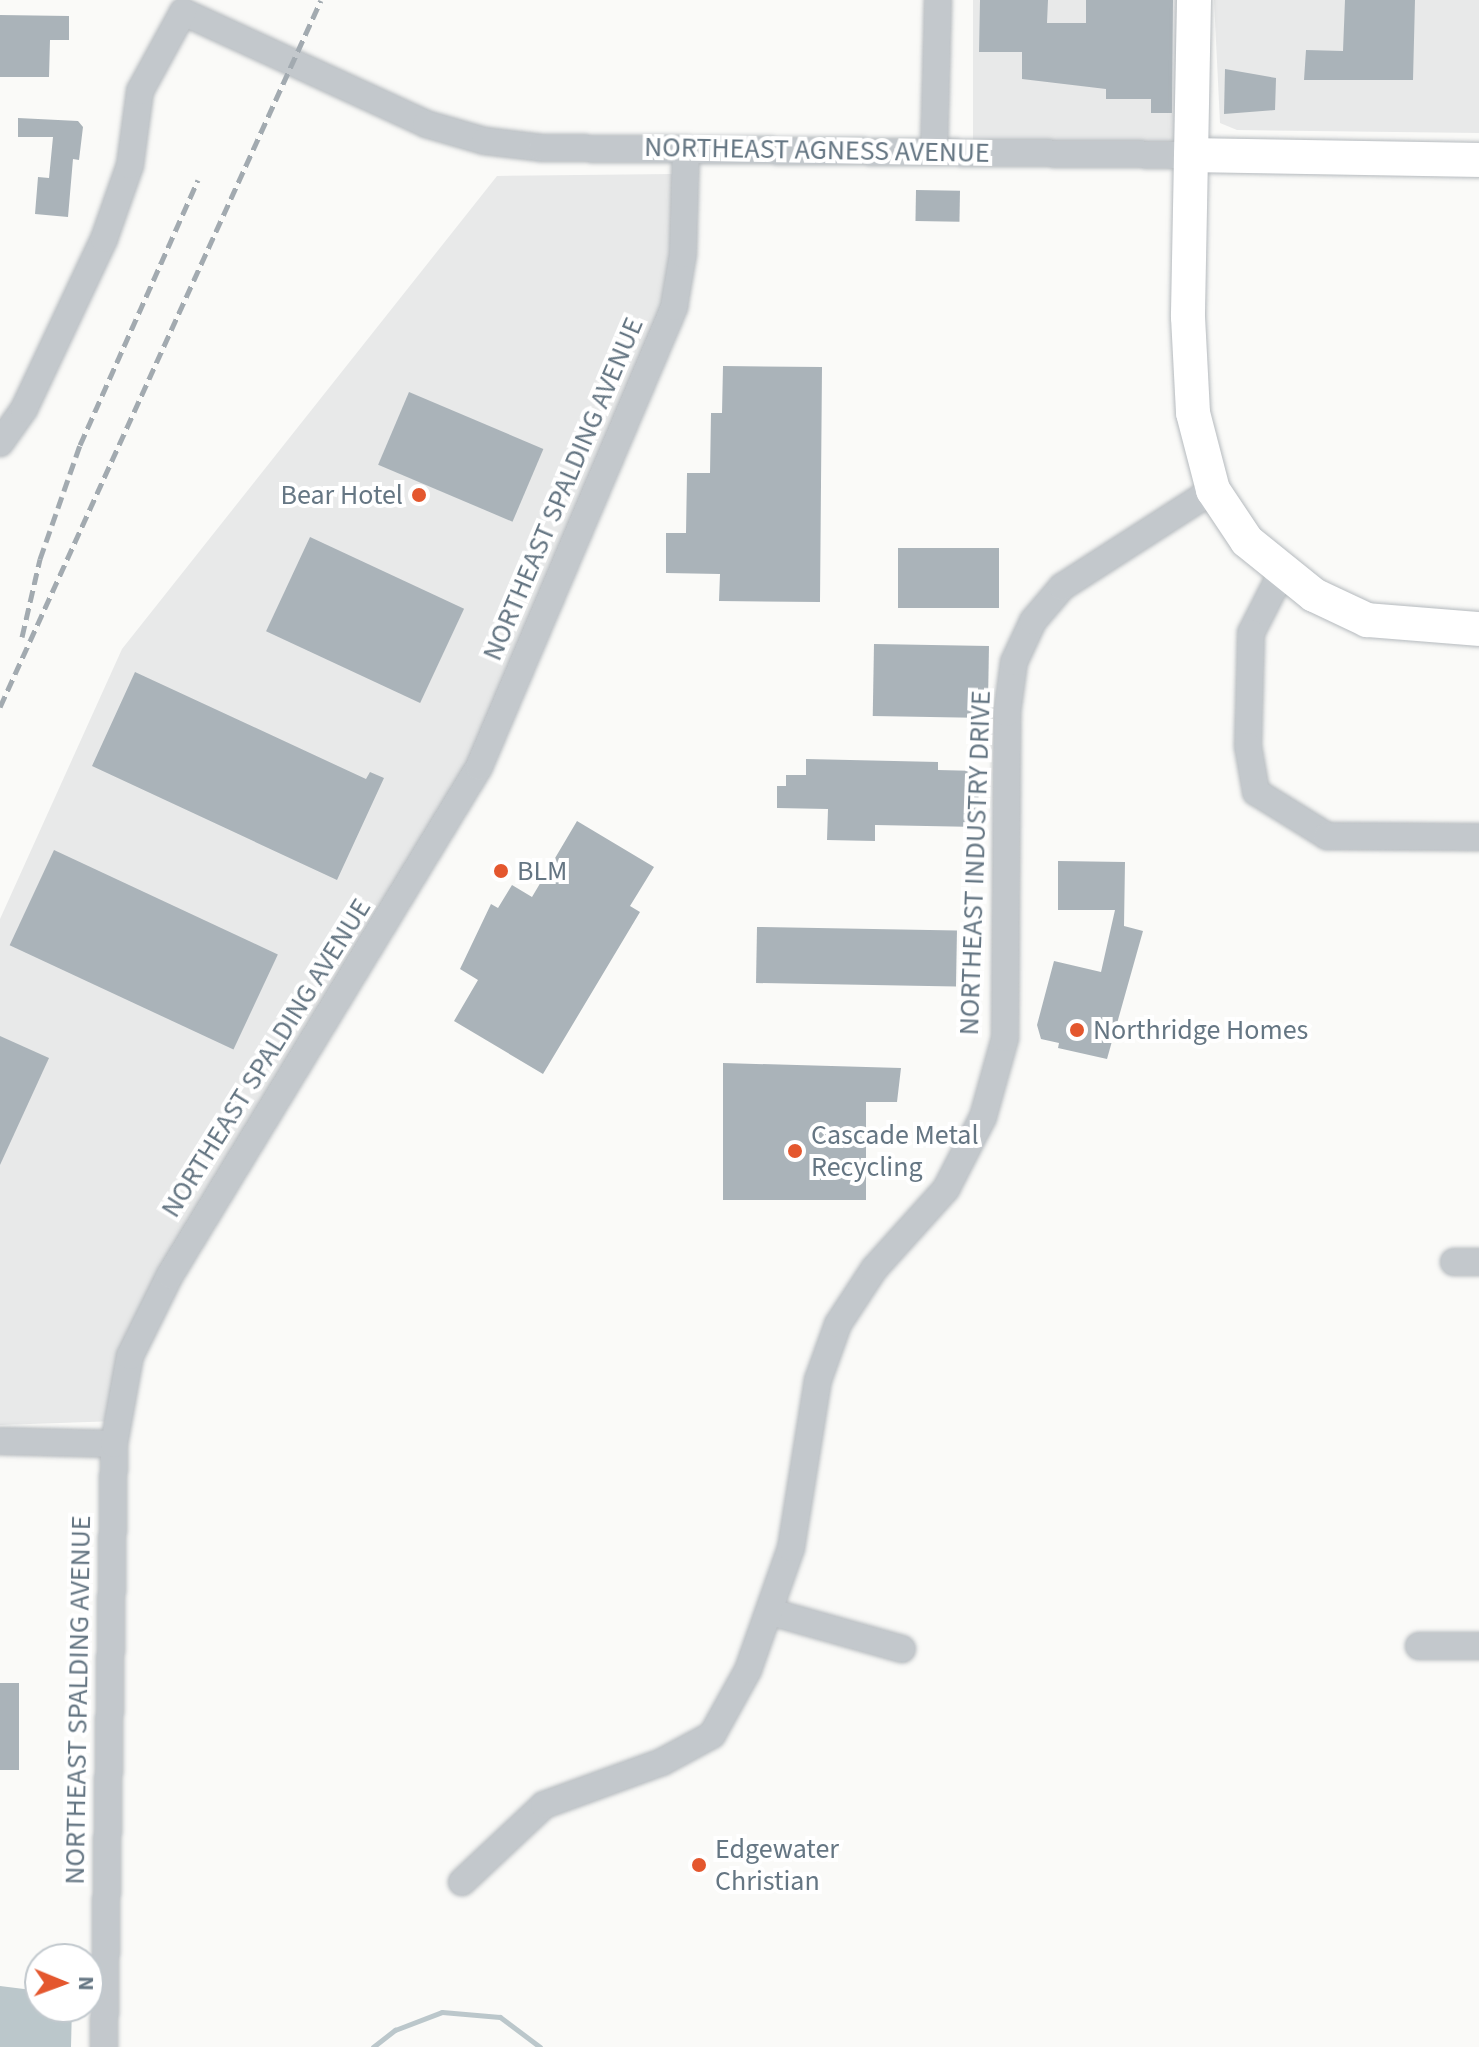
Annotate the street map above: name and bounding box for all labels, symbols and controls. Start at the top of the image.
street label: NORTHEAST AGNESS AVENUE [644,130,990,170]
street label: NORTHEAST SPALDING AVENUE [475,312,651,666]
place label: Bear Hotel [281,478,403,512]
marker: Bear Hotel [410,486,428,504]
street label: NORTHEAST INDUSTRY DRIVE [952,690,998,1036]
place label: BLM [517,854,567,888]
marker: BLM [492,862,510,880]
street label: NORTHEAST SPALDING AVENUE [154,893,378,1223]
place label: Northridge Homes [1093,1013,1308,1047]
marker: Northridge Homes [1068,1021,1086,1039]
place label: Cascade Metal Recycling [811,1118,979,1184]
marker: Cascade Metal Recycling [786,1142,804,1160]
street label: NORTHEAST SPALDING AVENUE [58,1515,98,1885]
place label: Edgewater Christian [715,1832,839,1898]
marker: Edgewater Christian [690,1856,708,1874]
north arrow [24,1943,104,2023]
text: N [70,1976,102,1991]

